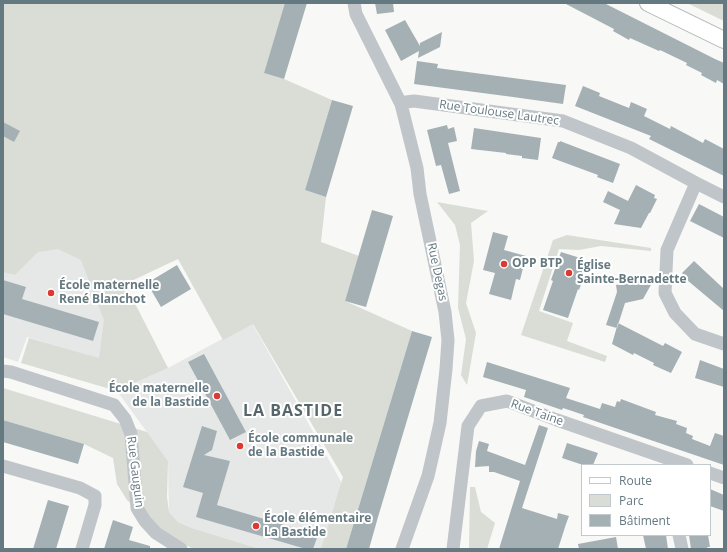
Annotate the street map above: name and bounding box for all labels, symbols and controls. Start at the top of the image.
street label: Rue Toulouse Lautrec [438,97,560,129]
street label: Rue Degas [424,242,450,302]
place label: OPP BTP [512,257,562,271]
marker: OPP BTP [499,259,509,269]
place label: Église Sainte-Bernadette [577,259,686,287]
marker: Église Sainte-Bernadette [564,268,574,278]
place label: École maternelle René Blanchot [59,279,159,307]
marker: École maternelle René Blanchot [46,288,56,298]
place label: École maternelle de la Bastide [109,382,209,410]
marker: École maternelle de la Bastide [212,391,222,401]
street label: Rue Taine [509,397,565,429]
district label: LA BASTIDE [243,401,343,421]
place label: École communale de la Bastide [248,432,353,460]
street label: Rue Gauguin [123,436,147,508]
marker: École communale de la Bastide [235,441,245,451]
legend [581,464,711,536]
text: Route [619,472,652,489]
text: Parc [619,492,644,509]
place label: École élémentaire La Bastide [264,512,371,540]
text: Bâtiment [619,512,670,529]
marker: École élémentaire La Bastide [251,521,261,531]

